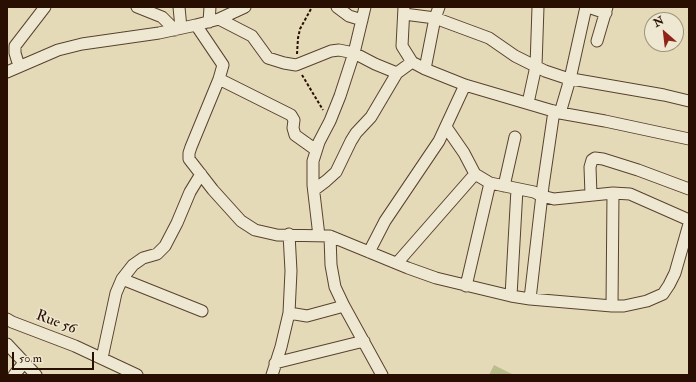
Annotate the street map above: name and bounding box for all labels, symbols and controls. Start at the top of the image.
north arrow [644,12,684,52]
text: N [651,14,666,30]
street label: Rue 56 [33,307,79,339]
scale bar [14,344,96,370]
text: 50 m [19,351,42,366]

